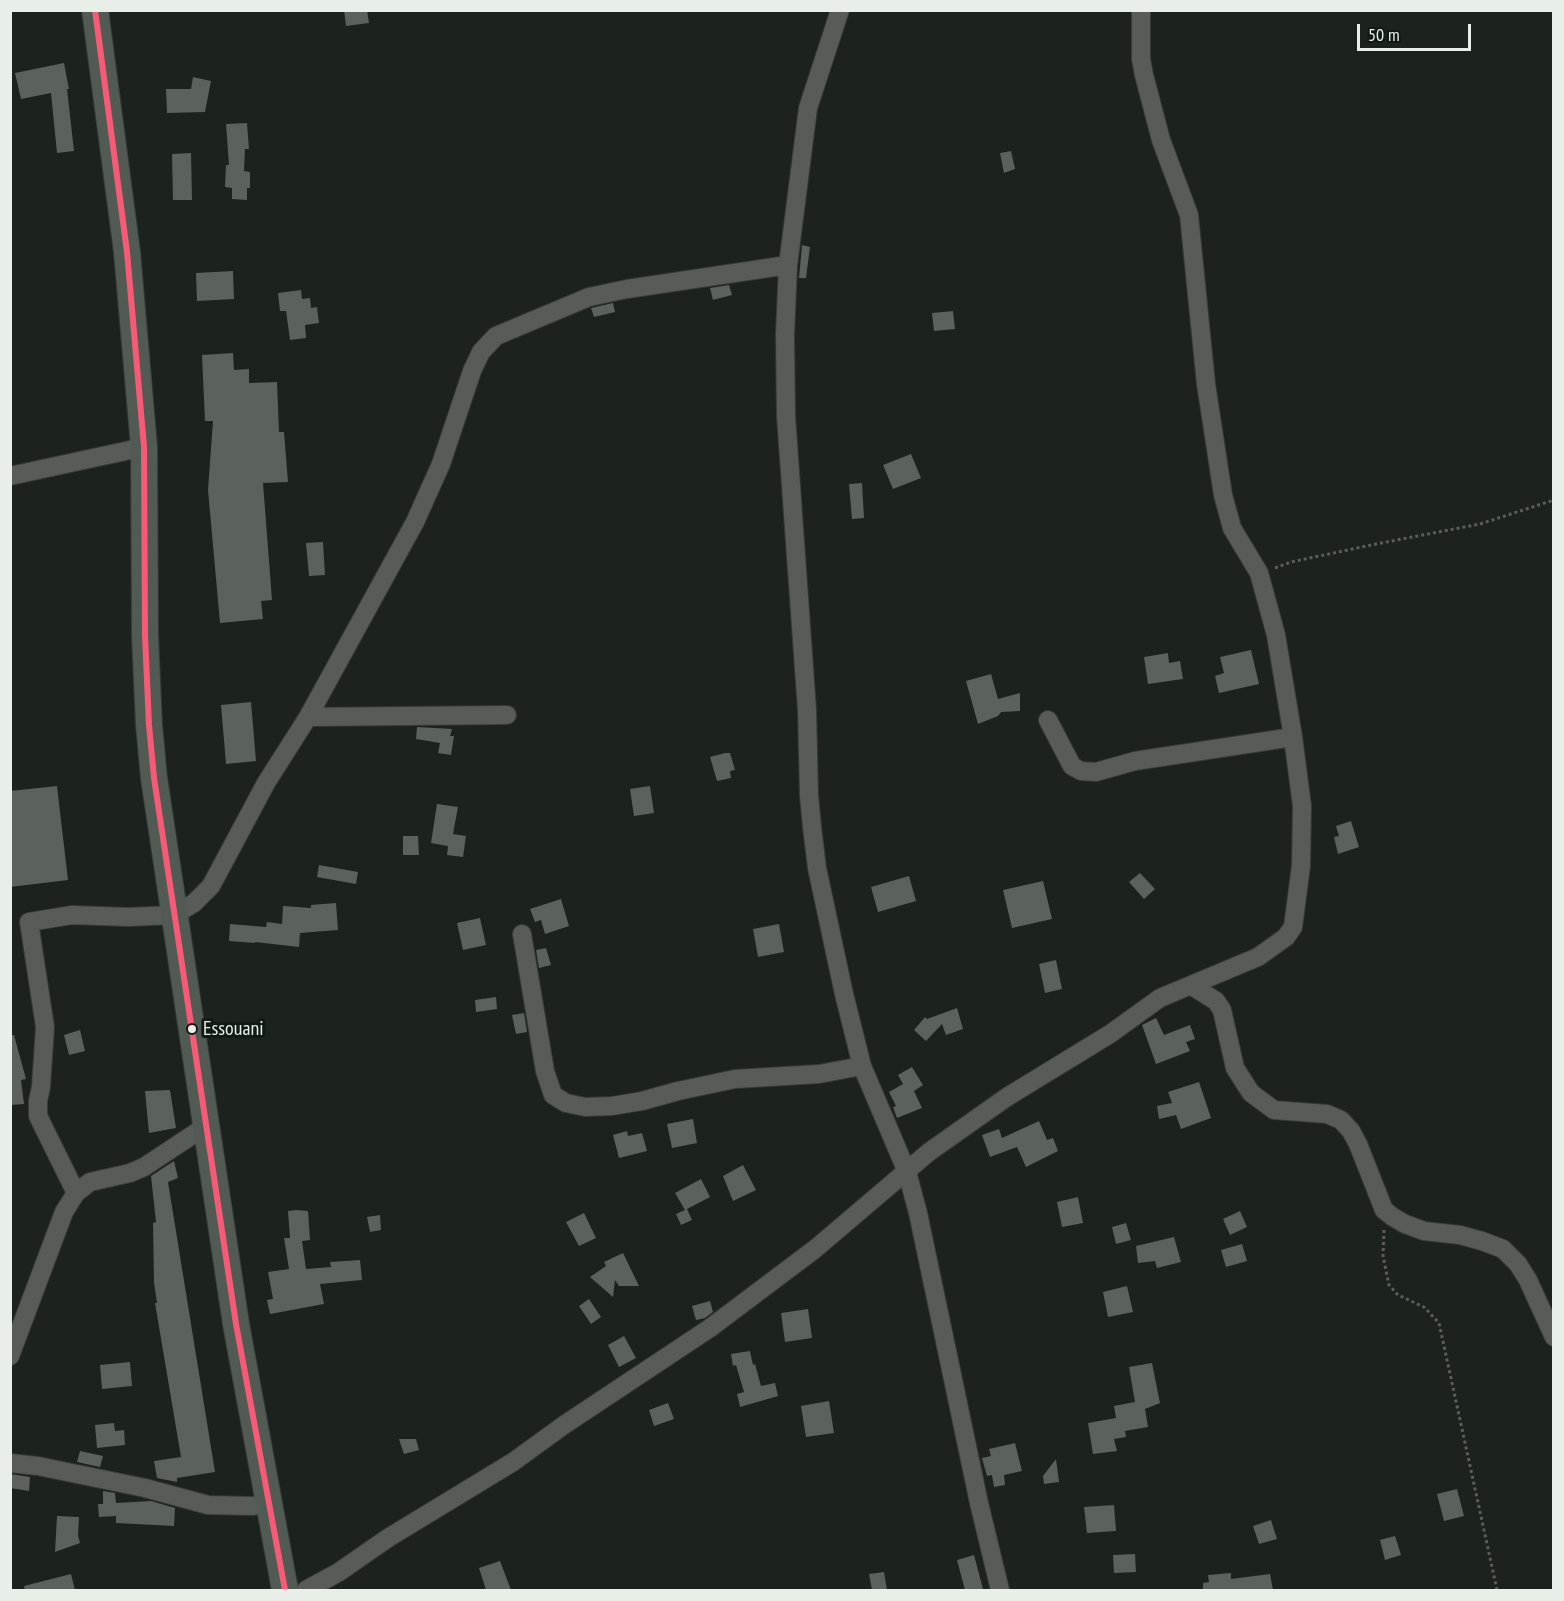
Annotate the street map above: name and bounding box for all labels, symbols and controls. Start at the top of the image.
scale bar [1360,12,1474,50]
text: 50 m [1368,23,1400,46]
place label: Essouani [203,1017,264,1041]
marker: Essouani [186,1023,198,1035]

